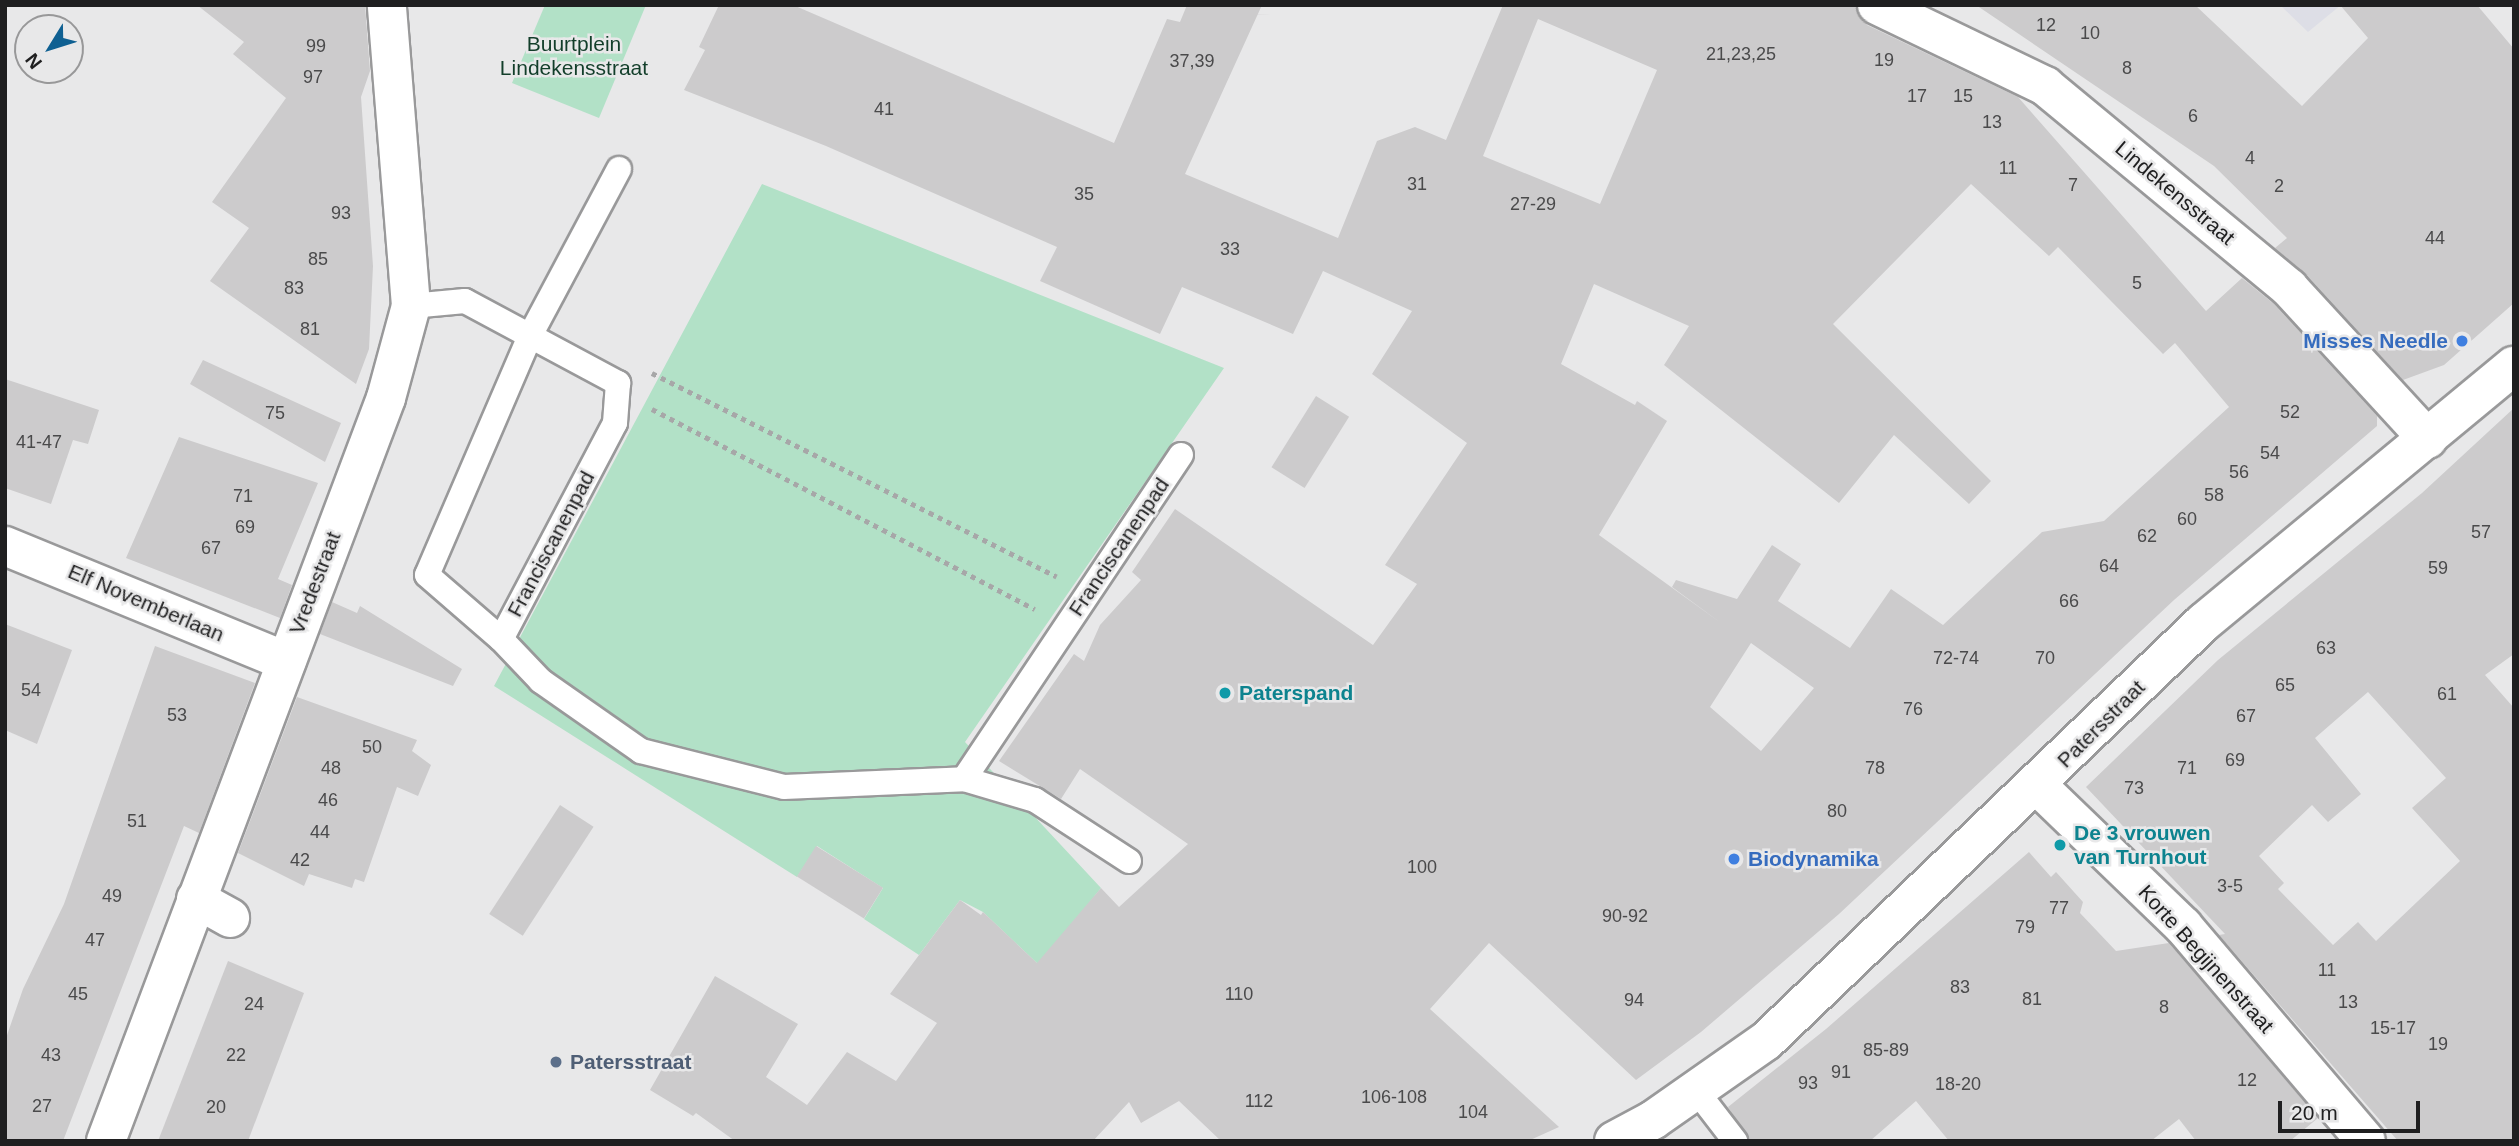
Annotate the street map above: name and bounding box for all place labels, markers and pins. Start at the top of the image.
place label: Misses Needle [2303,328,2448,354]
marker: Misses Needle [2454,333,2470,349]
place label: Paterspand [1239,680,1353,706]
marker: Paterspand [1217,685,1233,701]
place label: De 3 vrouwen van Turnhout [2074,820,2211,870]
marker: De 3 vrouwen van Turnhout [2052,837,2068,853]
place label: Biodynamika [1748,846,1879,872]
marker: Biodynamika [1726,851,1742,867]
place label: Patersstraat [570,1049,691,1075]
marker: Patersstraat [548,1054,564,1070]

